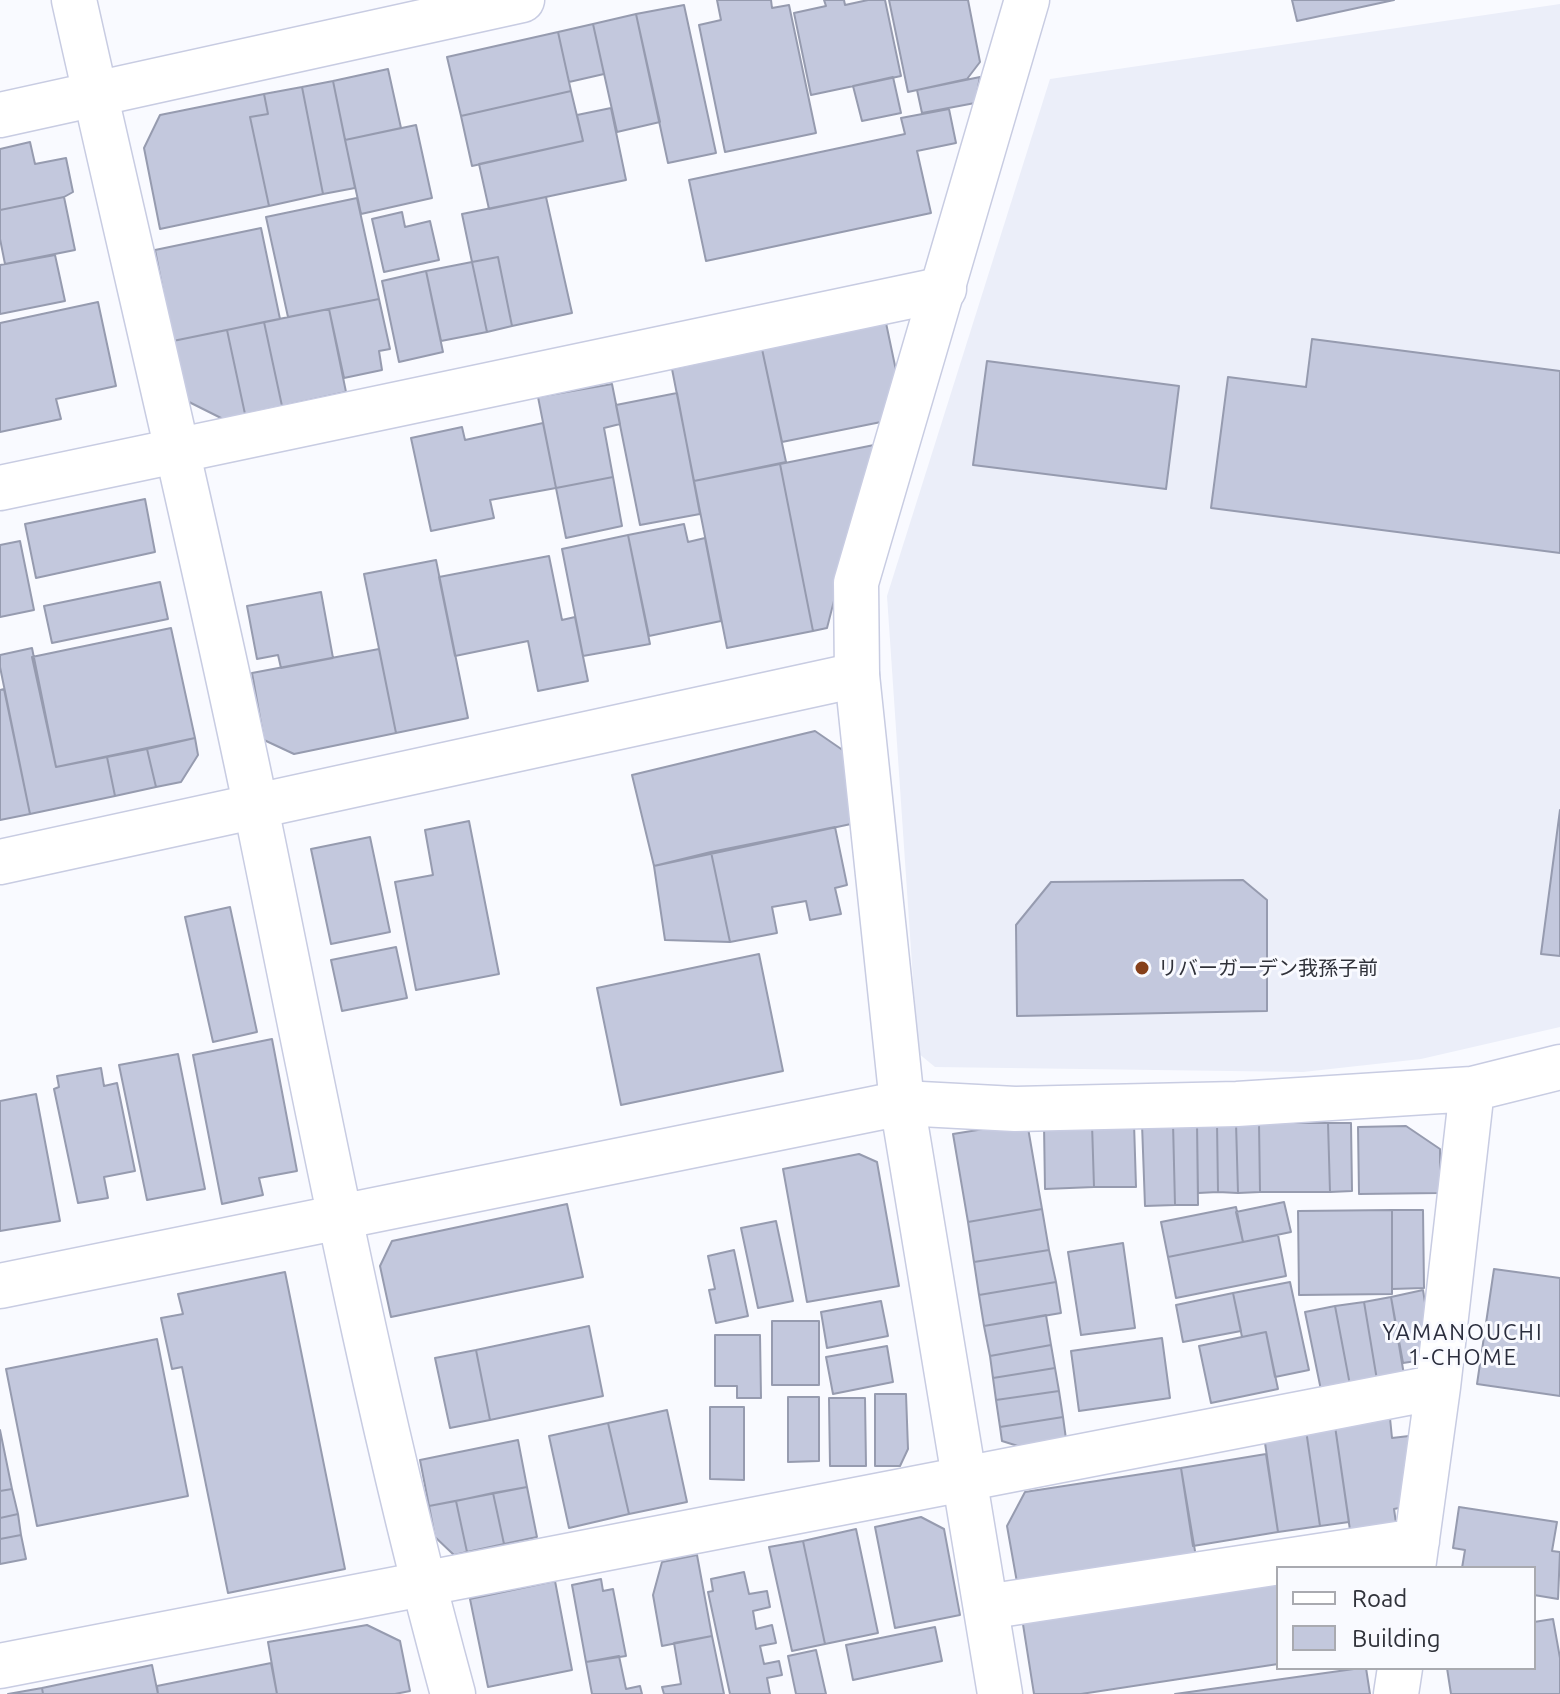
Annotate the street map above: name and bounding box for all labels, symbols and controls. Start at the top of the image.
place label: リバーガーデン我孫子前 [1158,956,1378,980]
marker: リバーガーデン我孫子前 [1133,959,1151,977]
district label: YAMANOUCHI 1-CHOME [1382,1320,1544,1372]
legend [1276,1566,1536,1670]
text: Road [1352,1585,1407,1612]
text: Building [1352,1625,1440,1652]

